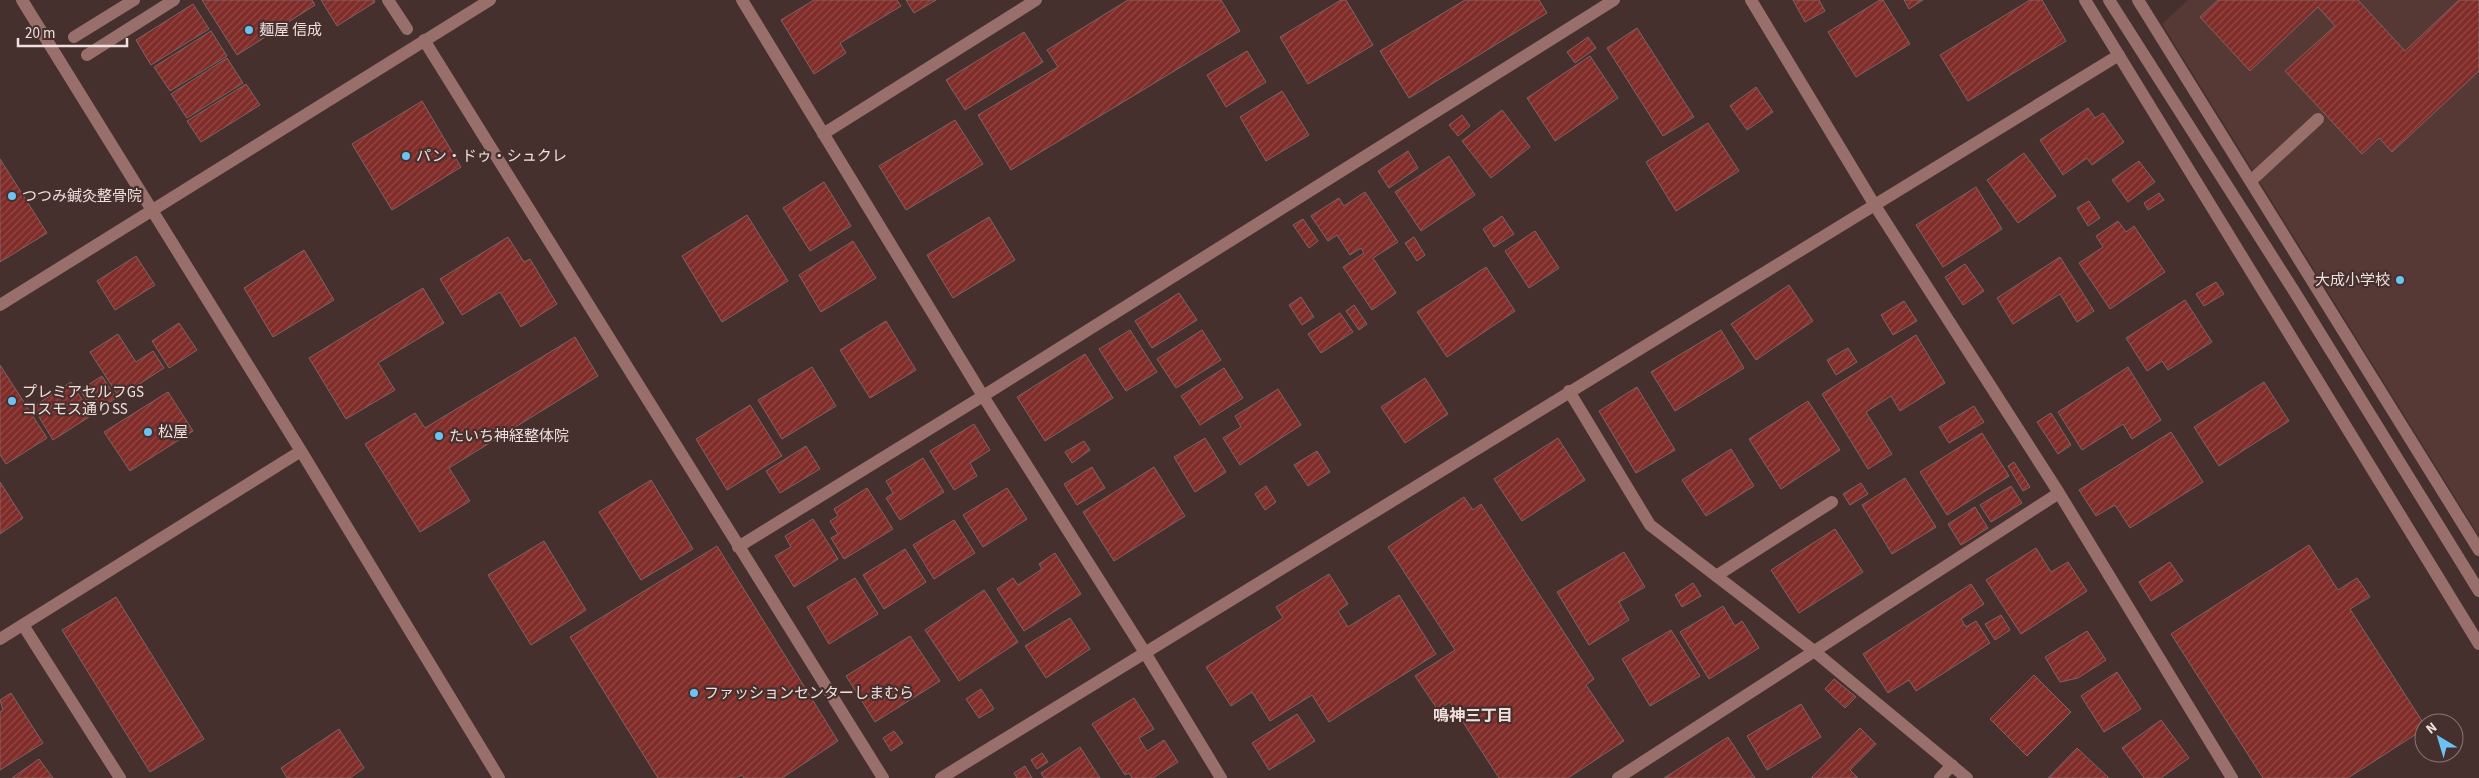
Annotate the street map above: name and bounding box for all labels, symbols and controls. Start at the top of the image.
scale bar [18,15,126,47]
place label: 麺屋 信成 [259,20,322,41]
text: 20 m [25,23,55,44]
marker: 麺屋 信成 [243,24,255,36]
place label: パン・ドゥ・シュクレ [416,146,567,167]
marker: パン・ドゥ・シュクレ [400,150,412,162]
place label: つつみ鍼灸整骨院 [22,186,142,207]
marker: つつみ鍼灸整骨院 [6,190,18,202]
place label: 大成小学校 [2315,270,2390,291]
marker: 大成小学校 [2394,274,2406,286]
place label: プレミアセルフGS コスモス通りSS [22,382,144,420]
marker: プレミアセルフGS コスモス通りSS [6,395,18,407]
place label: 松屋 [158,422,188,443]
marker: 松屋 [142,426,154,438]
place label: たいち神経整体院 [449,426,569,447]
marker: たいち神経整体院 [433,430,445,442]
place label: ファッションセンターしまむら [704,683,914,704]
marker: ファッションセンターしまむら [688,687,700,699]
district label: 鳴神三丁目 [1433,705,1513,727]
north arrow [2414,713,2464,763]
text: N [2422,718,2441,739]

